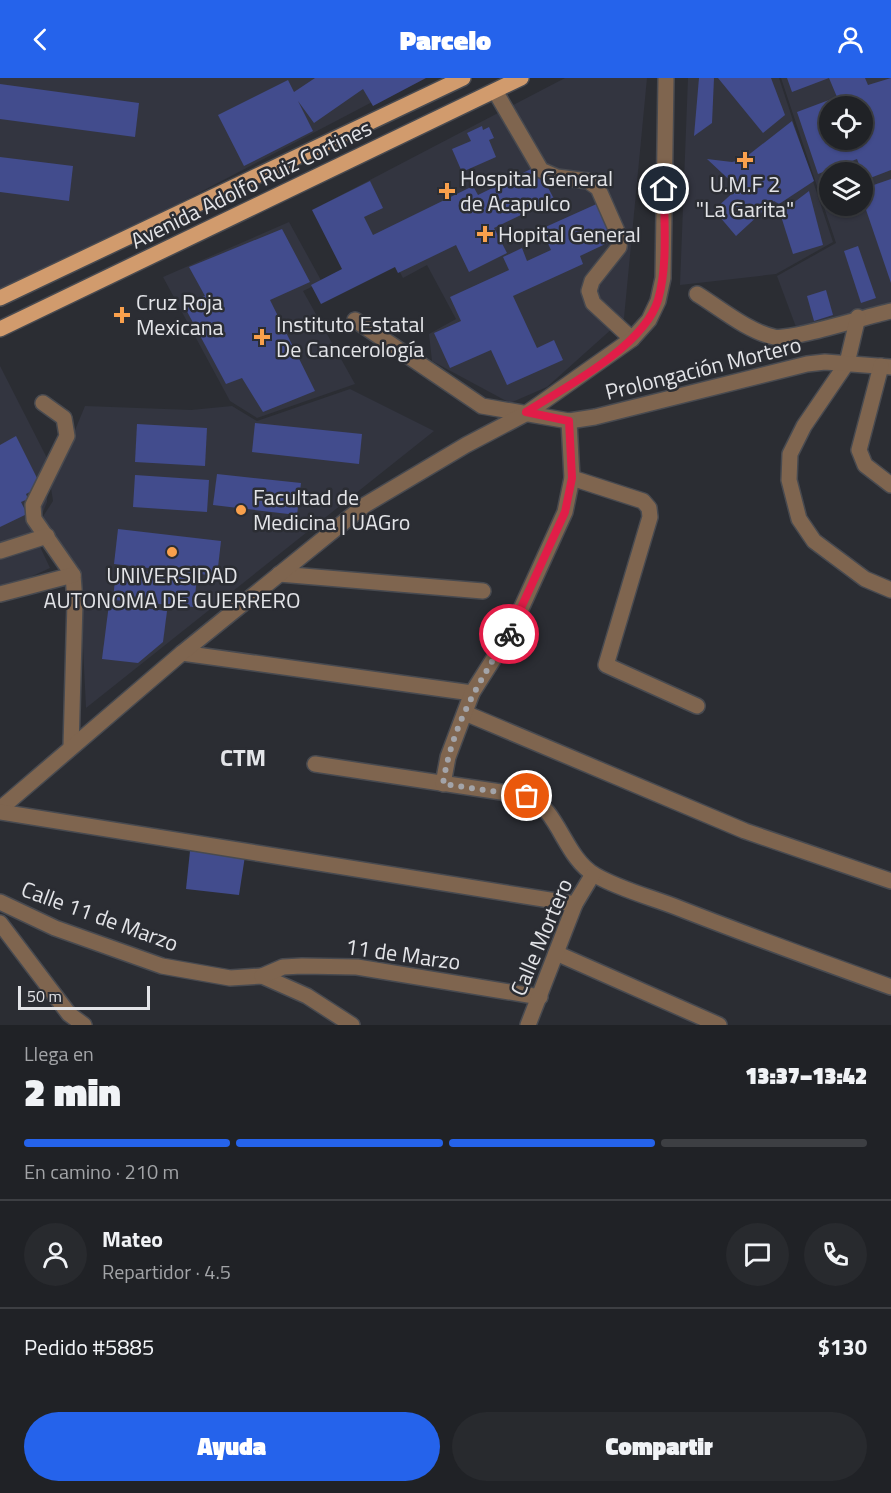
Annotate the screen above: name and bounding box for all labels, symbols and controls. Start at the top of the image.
text: Parcelo [400,19,491,60]
icon: back [24,23,57,56]
icon: person [834,23,867,56]
map controls [819,96,873,216]
button: locate [819,96,873,150]
street label: Avenida Adolfo Ruiz Cortines [125,111,377,257]
marker: U.M.F 2 "La Garita" [736,151,754,169]
place label: Hospital General de Acapulco [460,161,613,220]
button: layers [819,162,873,216]
pin [638,163,689,214]
place label: U.M.F 2 "La Garita" [696,167,794,226]
icon: home [647,172,680,205]
marker: Hospital General de Acapulco [438,182,456,200]
place label: Hopital General [498,217,641,251]
marker: Hopital General [476,225,494,243]
place label: Cruz Roja Mexicana [136,285,224,344]
marker: Cruz Roja Mexicana [113,306,131,324]
place label: Instituto Estatal De Cancerología [276,307,425,366]
street label: Prolongación Mortero [601,327,805,409]
marker: Instituto Estatal De Cancerología [253,328,271,346]
place label: Facultad de Medicina | UAGro [253,480,410,539]
marker: Facultad de Medicina | UAGro [234,503,248,517]
marker: UNIVERSIDAD AUTONOMA DE GUERRERO [165,545,179,559]
place label: UNIVERSIDAD AUTONOMA DE GUERRERO [43,558,301,617]
courier [479,604,539,664]
icon: bike [493,618,526,651]
district label: CTM [220,739,266,775]
pin [501,770,552,821]
icon: bag [510,779,543,812]
street label: Calle 11 de Marzo [17,872,183,960]
street label: Calle Mortero [501,873,581,1001]
street label: 11 de Marzo [343,929,463,979]
scale bar [18,983,150,1010]
text: 50 m [27,984,62,1008]
text: Llega en [24,1038,94,1069]
text: 13:37–13:42 [745,1059,867,1093]
text: 2 min [24,1062,121,1121]
text: En camino · 210 m [24,1156,179,1187]
text: Mateo [102,1222,163,1256]
button: person [24,1223,87,1286]
button: chat [726,1223,789,1286]
button: phone [804,1223,867,1286]
text: Repartidor · 4.5 [102,1256,231,1287]
text: Pedido #5885 [24,1330,154,1364]
text: $130 [818,1330,867,1364]
button: Ayuda [24,1412,440,1481]
button: Compartir [452,1412,867,1481]

